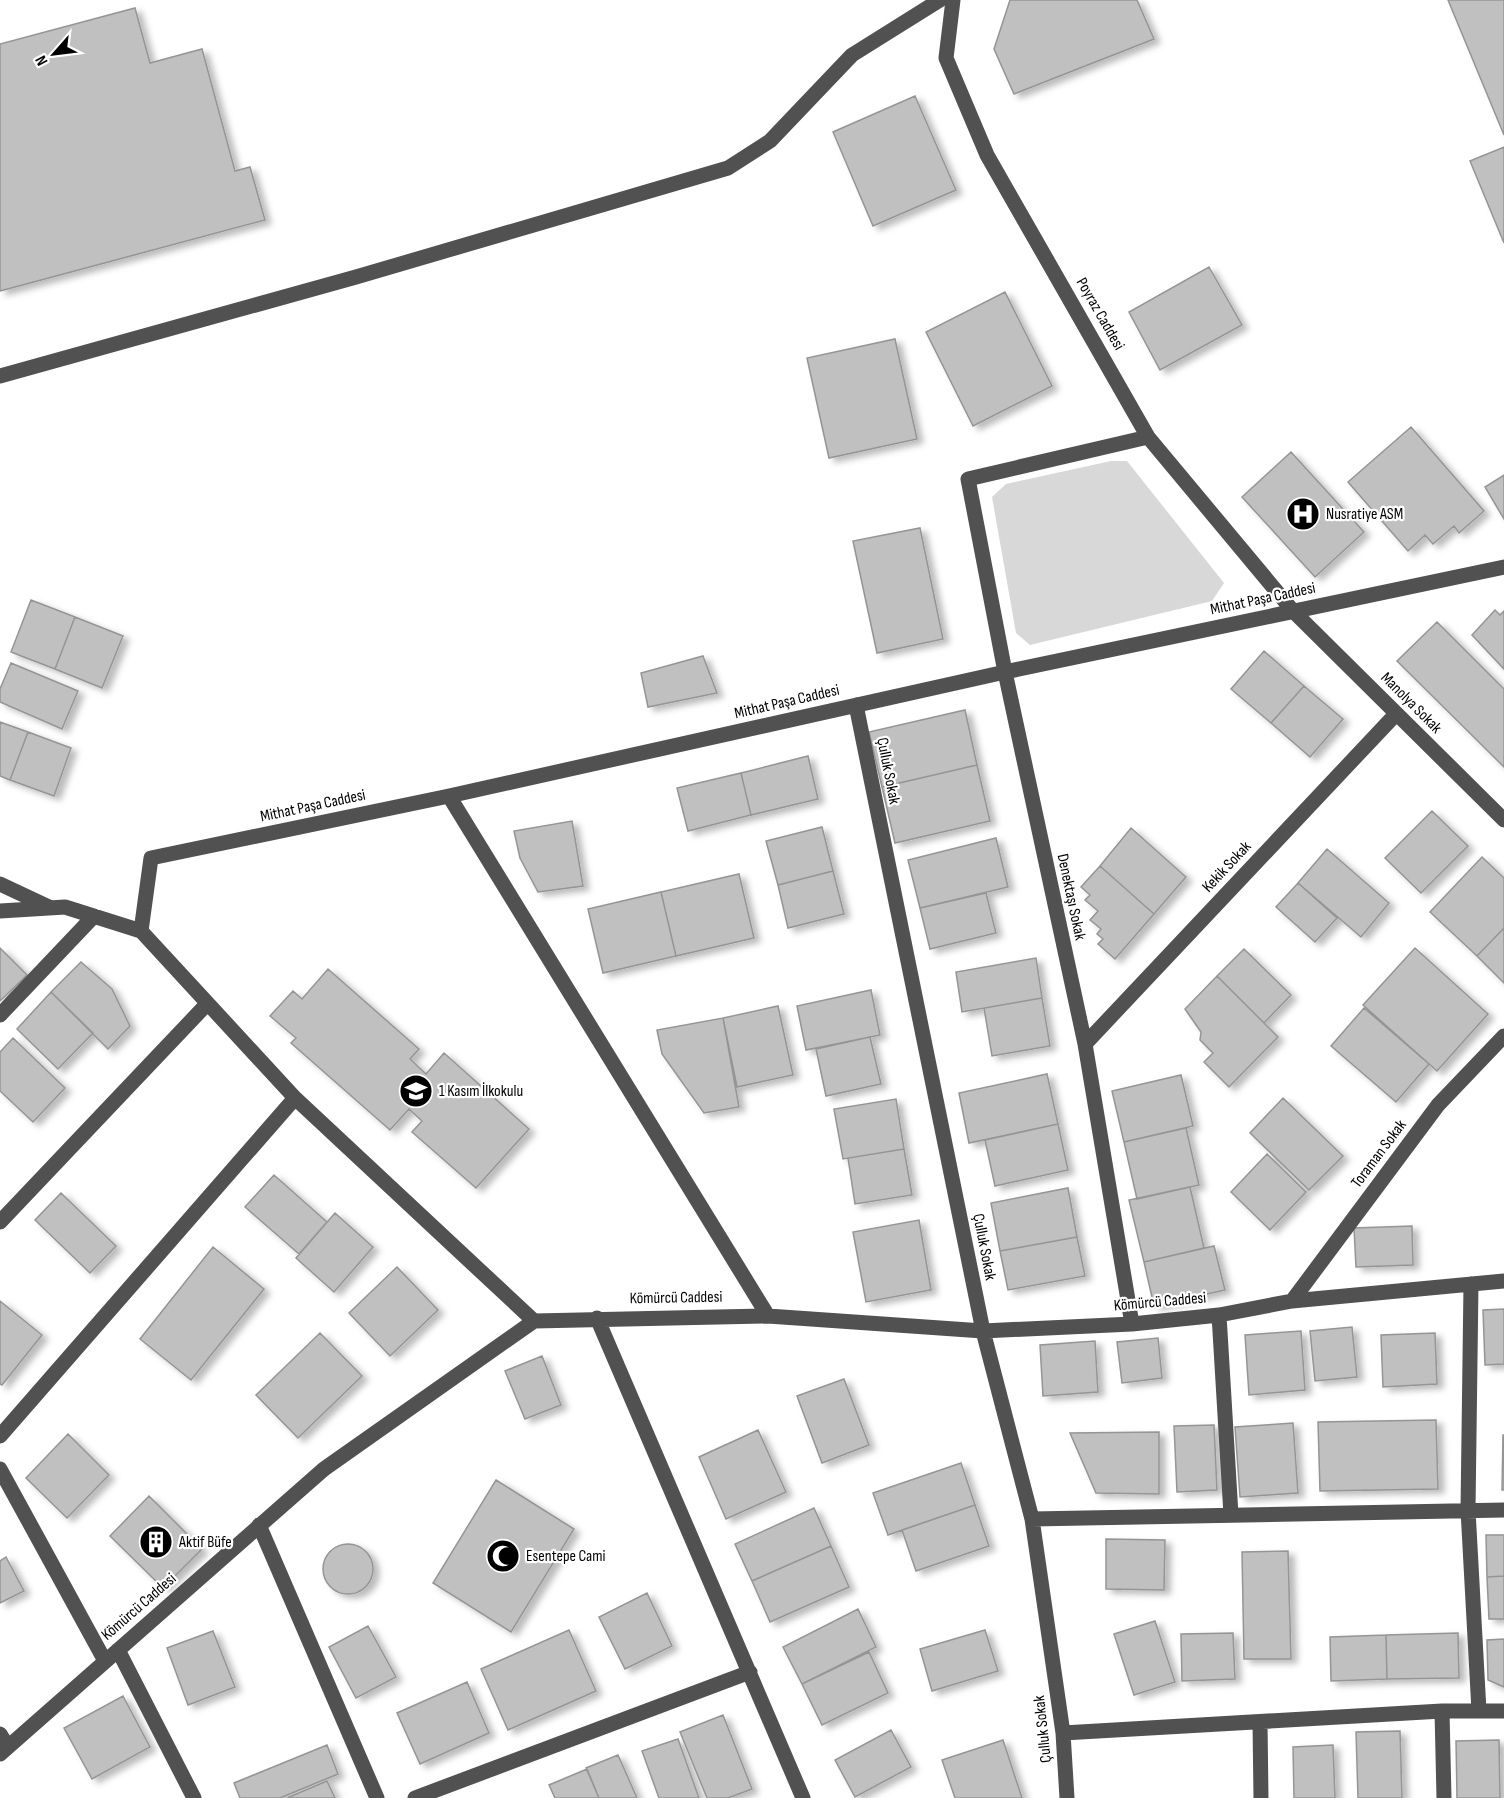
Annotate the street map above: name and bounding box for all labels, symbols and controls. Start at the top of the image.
north arrow [24,24,84,84]
text: N [32,52,52,69]
street label: Poyraz Caddesi [1072,274,1128,354]
hospital icon: Nusratiye ASM [1285,496,1321,532]
place label: Nusratiye ASM [1326,505,1403,524]
street label: Mithat Paşa Caddesi [1209,579,1317,619]
street label: Manolya Sokak [1376,668,1446,738]
street label: Mithat Paşa Caddesi [733,681,841,723]
street label: Çulluk Sokak [872,736,904,806]
street label: Mithat Paşa Caddesi [259,786,367,826]
street label: Kekik Sokak [1199,837,1255,897]
street label: Denektaşı Sokak [1053,852,1089,942]
school or university icon: 1 Kasım İlkokulu [398,1073,434,1109]
place label: 1 Kasım İlkokulu [439,1082,523,1101]
street label: Toraman Sokak [1347,1116,1411,1192]
street label: Çulluk Sokak [968,1212,1000,1282]
street label: Kömürcü Caddesi [629,1288,723,1308]
street label: Kömürcü Caddesi [1113,1288,1207,1316]
building icon: Aktif Büfe [138,1524,174,1560]
place label: Aktif Büfe [178,1533,232,1552]
mosque icon: Esentepe Cami [485,1538,521,1574]
place label: Esentepe Cami [526,1547,605,1566]
street label: Kömürcü Caddesi [98,1569,180,1645]
street label: Çulluk Sokak [1030,1694,1056,1764]

